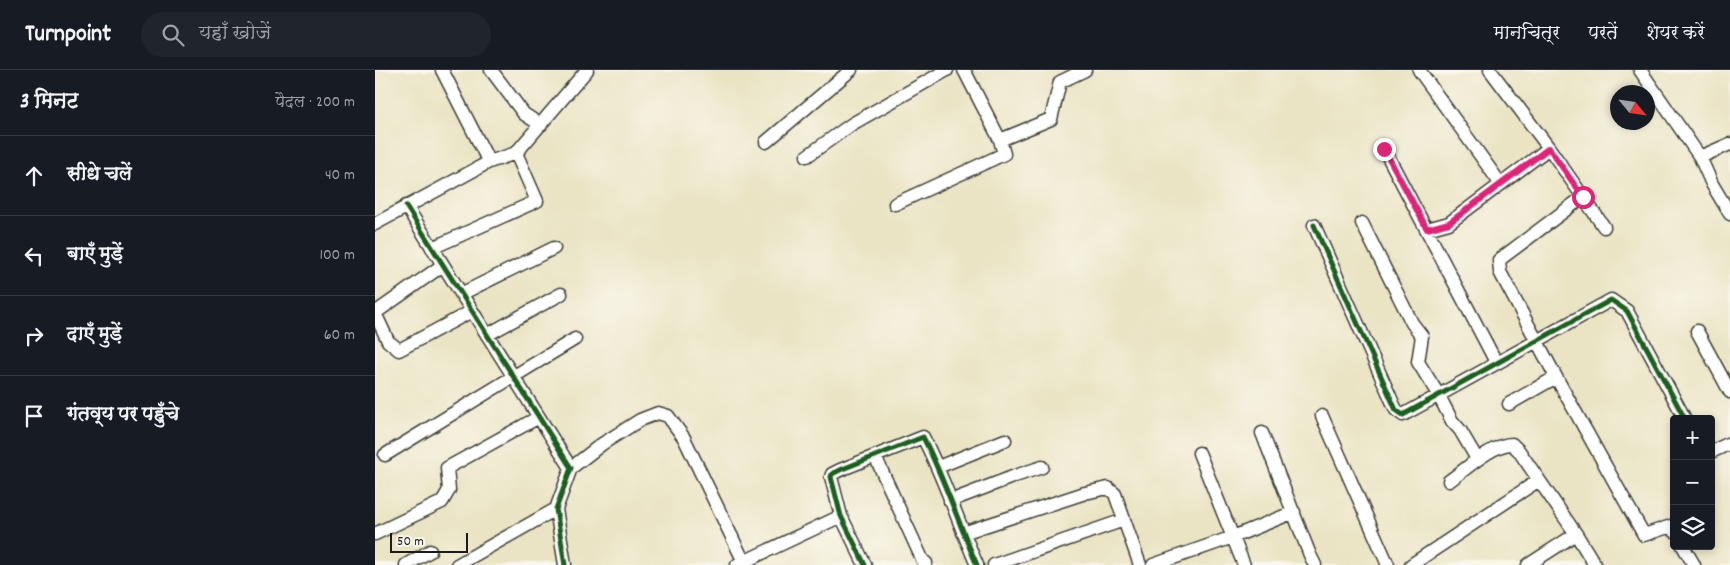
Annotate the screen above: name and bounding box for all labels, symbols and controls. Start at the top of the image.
search box [141,12,491,57]
text: Turnpoint [25,18,111,52]
icon: search [159,21,187,49]
text: यहाँ खोजें [199,21,271,48]
text: मानचित्र [1494,22,1560,47]
text: परतें [1588,22,1618,47]
text: शेयर करें [1646,22,1705,47]
north arrow [1610,85,1655,130]
text: 3 मिनट [20,88,78,118]
text: पैदल · 200 m [275,91,355,114]
route end [1373,138,1396,161]
icon: ahead [20,162,48,190]
text: सीधे चलें [67,162,132,189]
text: 40 m [325,164,355,187]
route start [1572,186,1595,209]
icon: left [20,242,48,270]
text: बाएँ मुड़ें [67,242,123,269]
text: 100 m [319,244,355,267]
icon: right [20,322,48,350]
text: दाएँ मुड़ें [67,322,122,349]
text: 60 m [324,324,355,347]
icon: arrive [20,402,48,430]
text: गंतव्य पर पहुँचे [67,402,179,429]
map controls [1670,415,1715,550]
button: + [1670,415,1715,460]
button: − [1670,460,1715,505]
button: layers [1670,505,1715,550]
scale bar [390,530,467,553]
text: 50 m [397,532,424,552]

